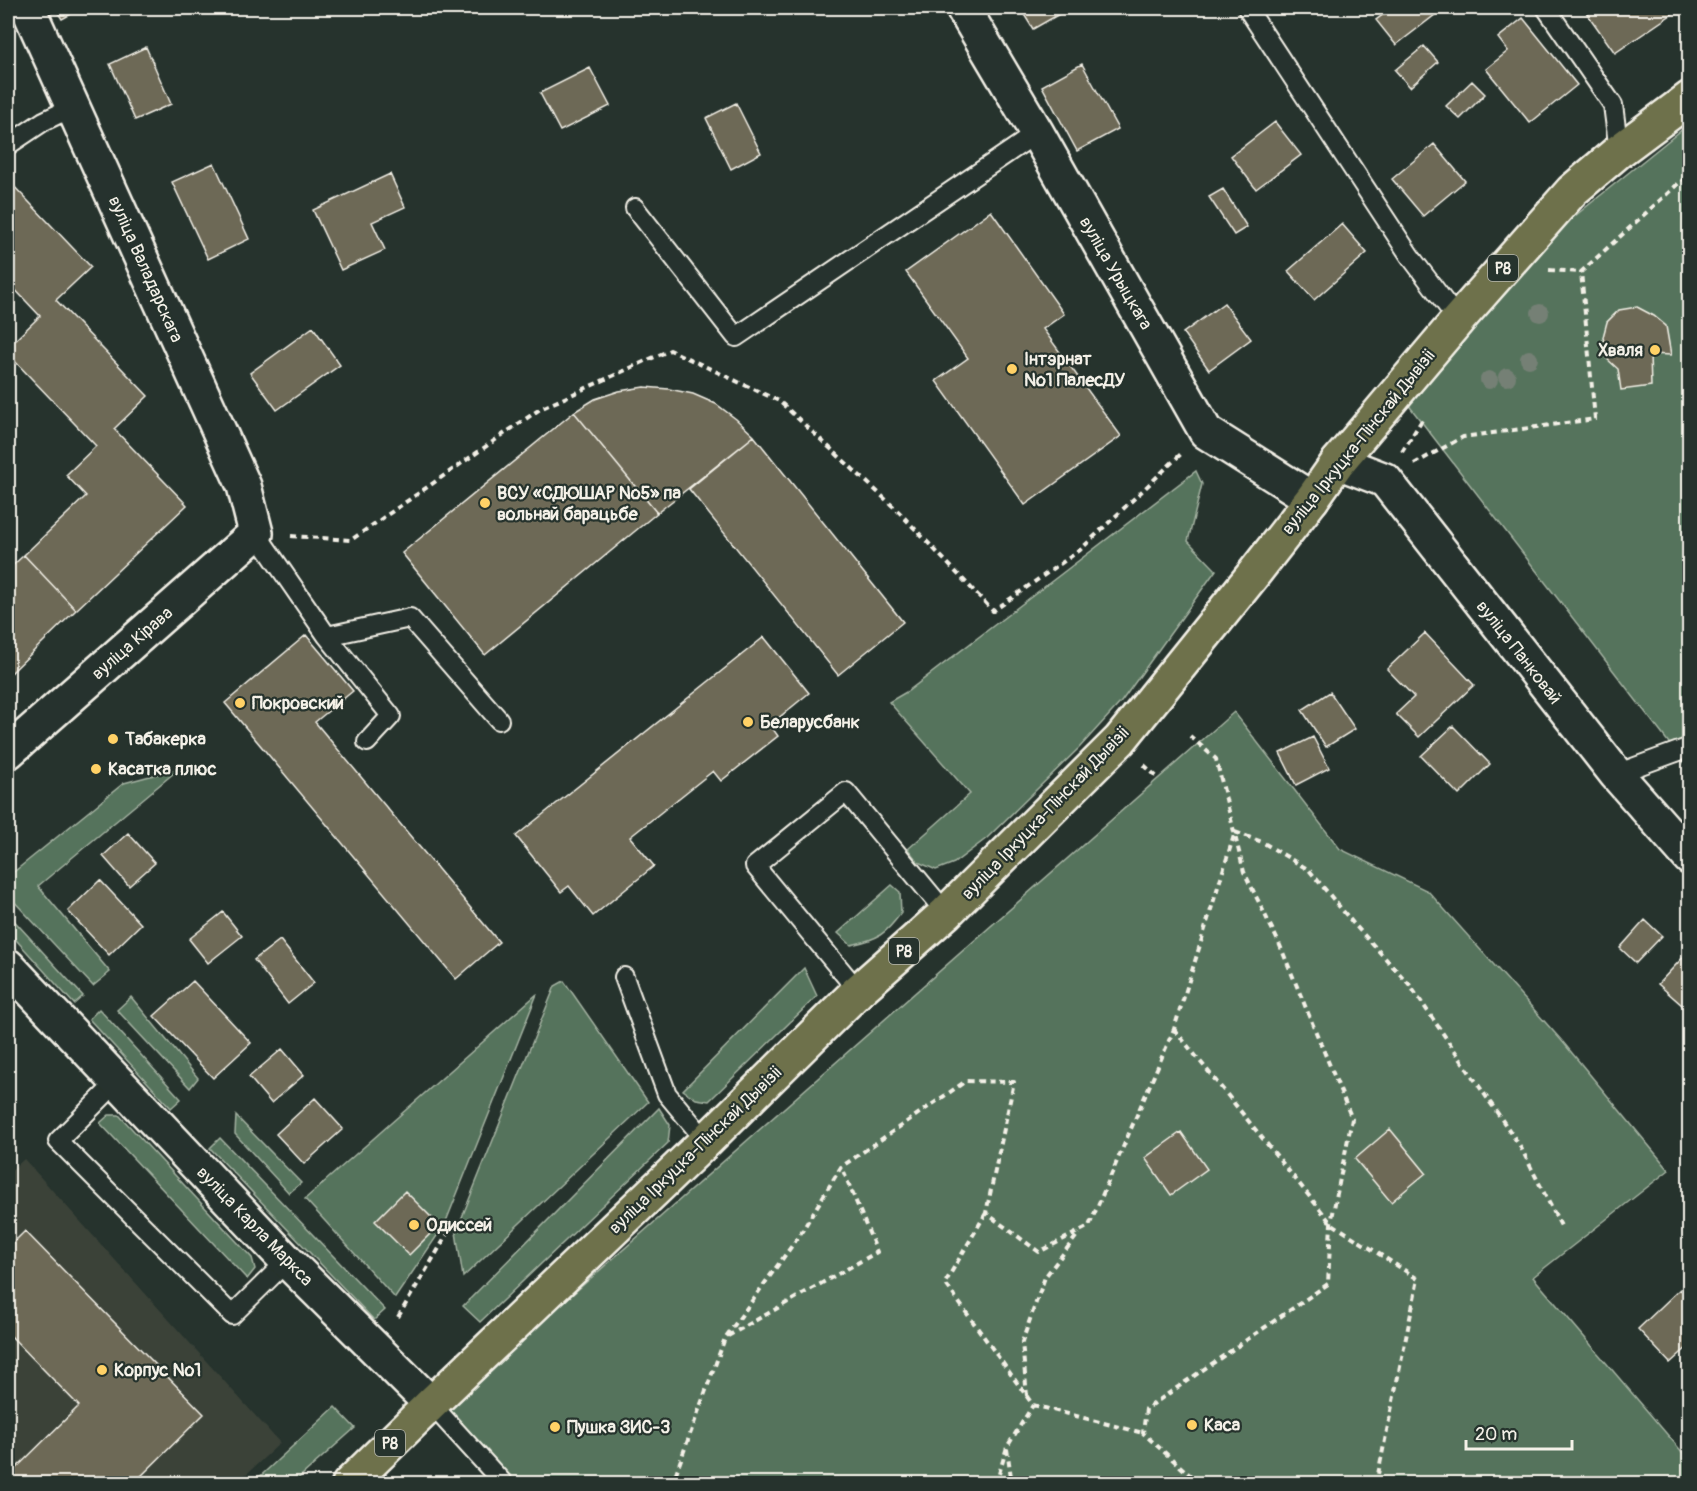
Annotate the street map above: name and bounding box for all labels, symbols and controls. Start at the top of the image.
street label: вуліца Валадарскага [103,192,188,346]
street label: вуліца Урыцкага [1074,212,1157,334]
road number: Р8 [1488,255,1518,281]
place label: Хваля [1598,339,1643,362]
marker: Хваля [1648,343,1662,357]
street label: вуліца Іркуцка-Пінскай Дывізіі [1277,345,1440,540]
place label: Інтэрнат №1 ПалесДУ [1024,348,1125,392]
marker: Інтэрнат №1 ПалесДУ [1005,362,1019,376]
place label: ВСУ «СДЮШАР №5» па вольнай барацьбе [497,482,681,526]
marker: ВСУ «СДЮШАР №5» па вольнай барацьбе [478,496,492,510]
street label: вуліца Панковай [1471,596,1566,709]
street label: вуліца Кірава [87,602,178,685]
place label: Покровский [252,692,344,715]
marker: Покровский [233,696,247,710]
place label: Беларусбанк [760,711,860,734]
marker: Беларусбанк [741,715,755,729]
street label: вуліца Іркуцка-Пінскай Дывізіі [957,722,1134,905]
place label: Табакерка [124,728,206,751]
marker: Табакерка [106,732,120,746]
place label: Касатка плюс [108,758,217,781]
marker: Касатка плюс [89,762,103,776]
road number: Р8 [889,938,919,964]
street label: вуліца Іркуцка-Пінскай Дывізіі [604,1062,787,1239]
street label: вуліца Карла Маркса [191,1161,318,1291]
place label: Одиссей [426,1214,492,1237]
marker: Одиссей [407,1218,421,1232]
place label: Корпус №1 [114,1359,201,1382]
marker: Корпус №1 [95,1363,109,1377]
scale bar [1466,1413,1572,1451]
place label: Каса [1204,1414,1241,1437]
place label: Пушка ЗИС-3 [567,1416,670,1439]
marker: Каса [1185,1418,1199,1432]
marker: Пушка ЗИС-3 [548,1420,562,1434]
text: 20 m [1475,1423,1517,1446]
road number: Р8 [375,1430,405,1456]

